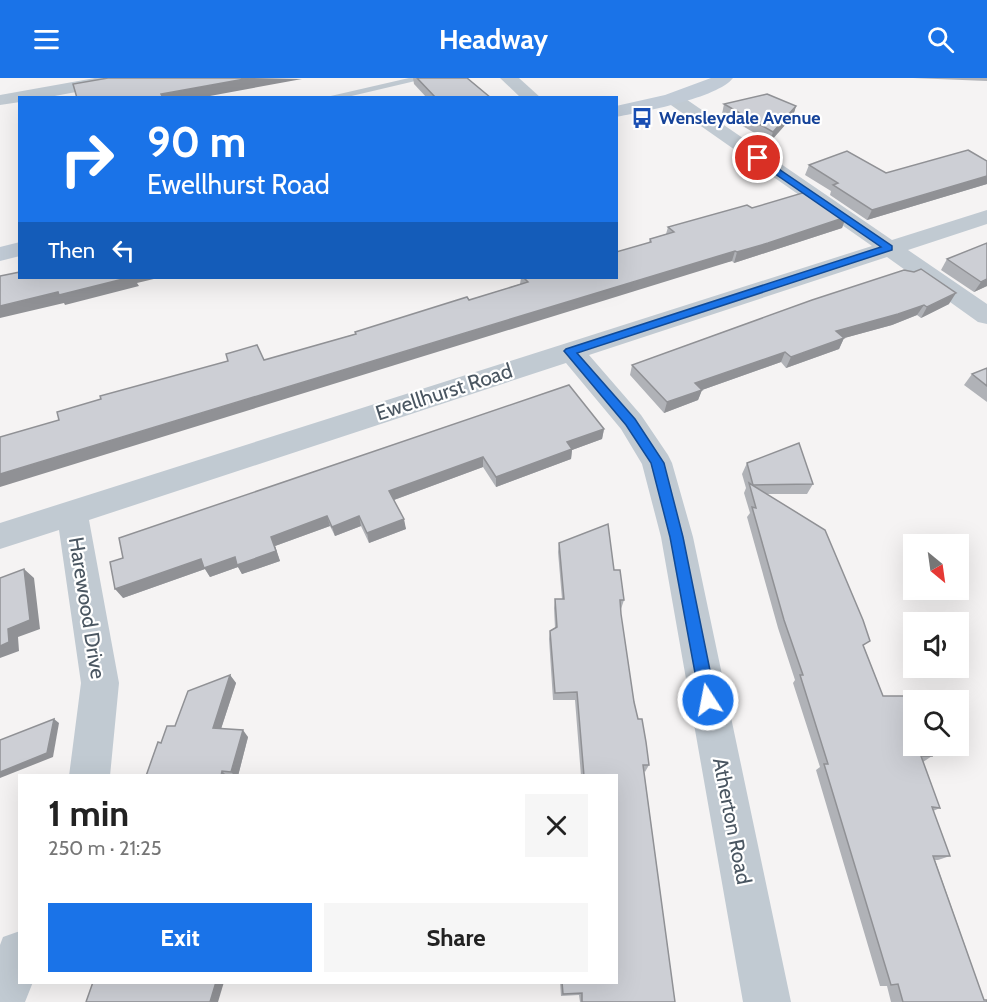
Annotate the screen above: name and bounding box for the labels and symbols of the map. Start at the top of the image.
bus stop icon: Wensleydale Avenue [630,106,654,130]
place label: Wensleydale Avenue [659,107,821,129]
pin [732,132,783,183]
street label: Ewellhurst Road [372,358,515,425]
north arrow [903,534,969,600]
street label: Harewood Drive [64,535,111,681]
position arrow [676,668,740,732]
street label: Atherton Road [708,755,757,886]

